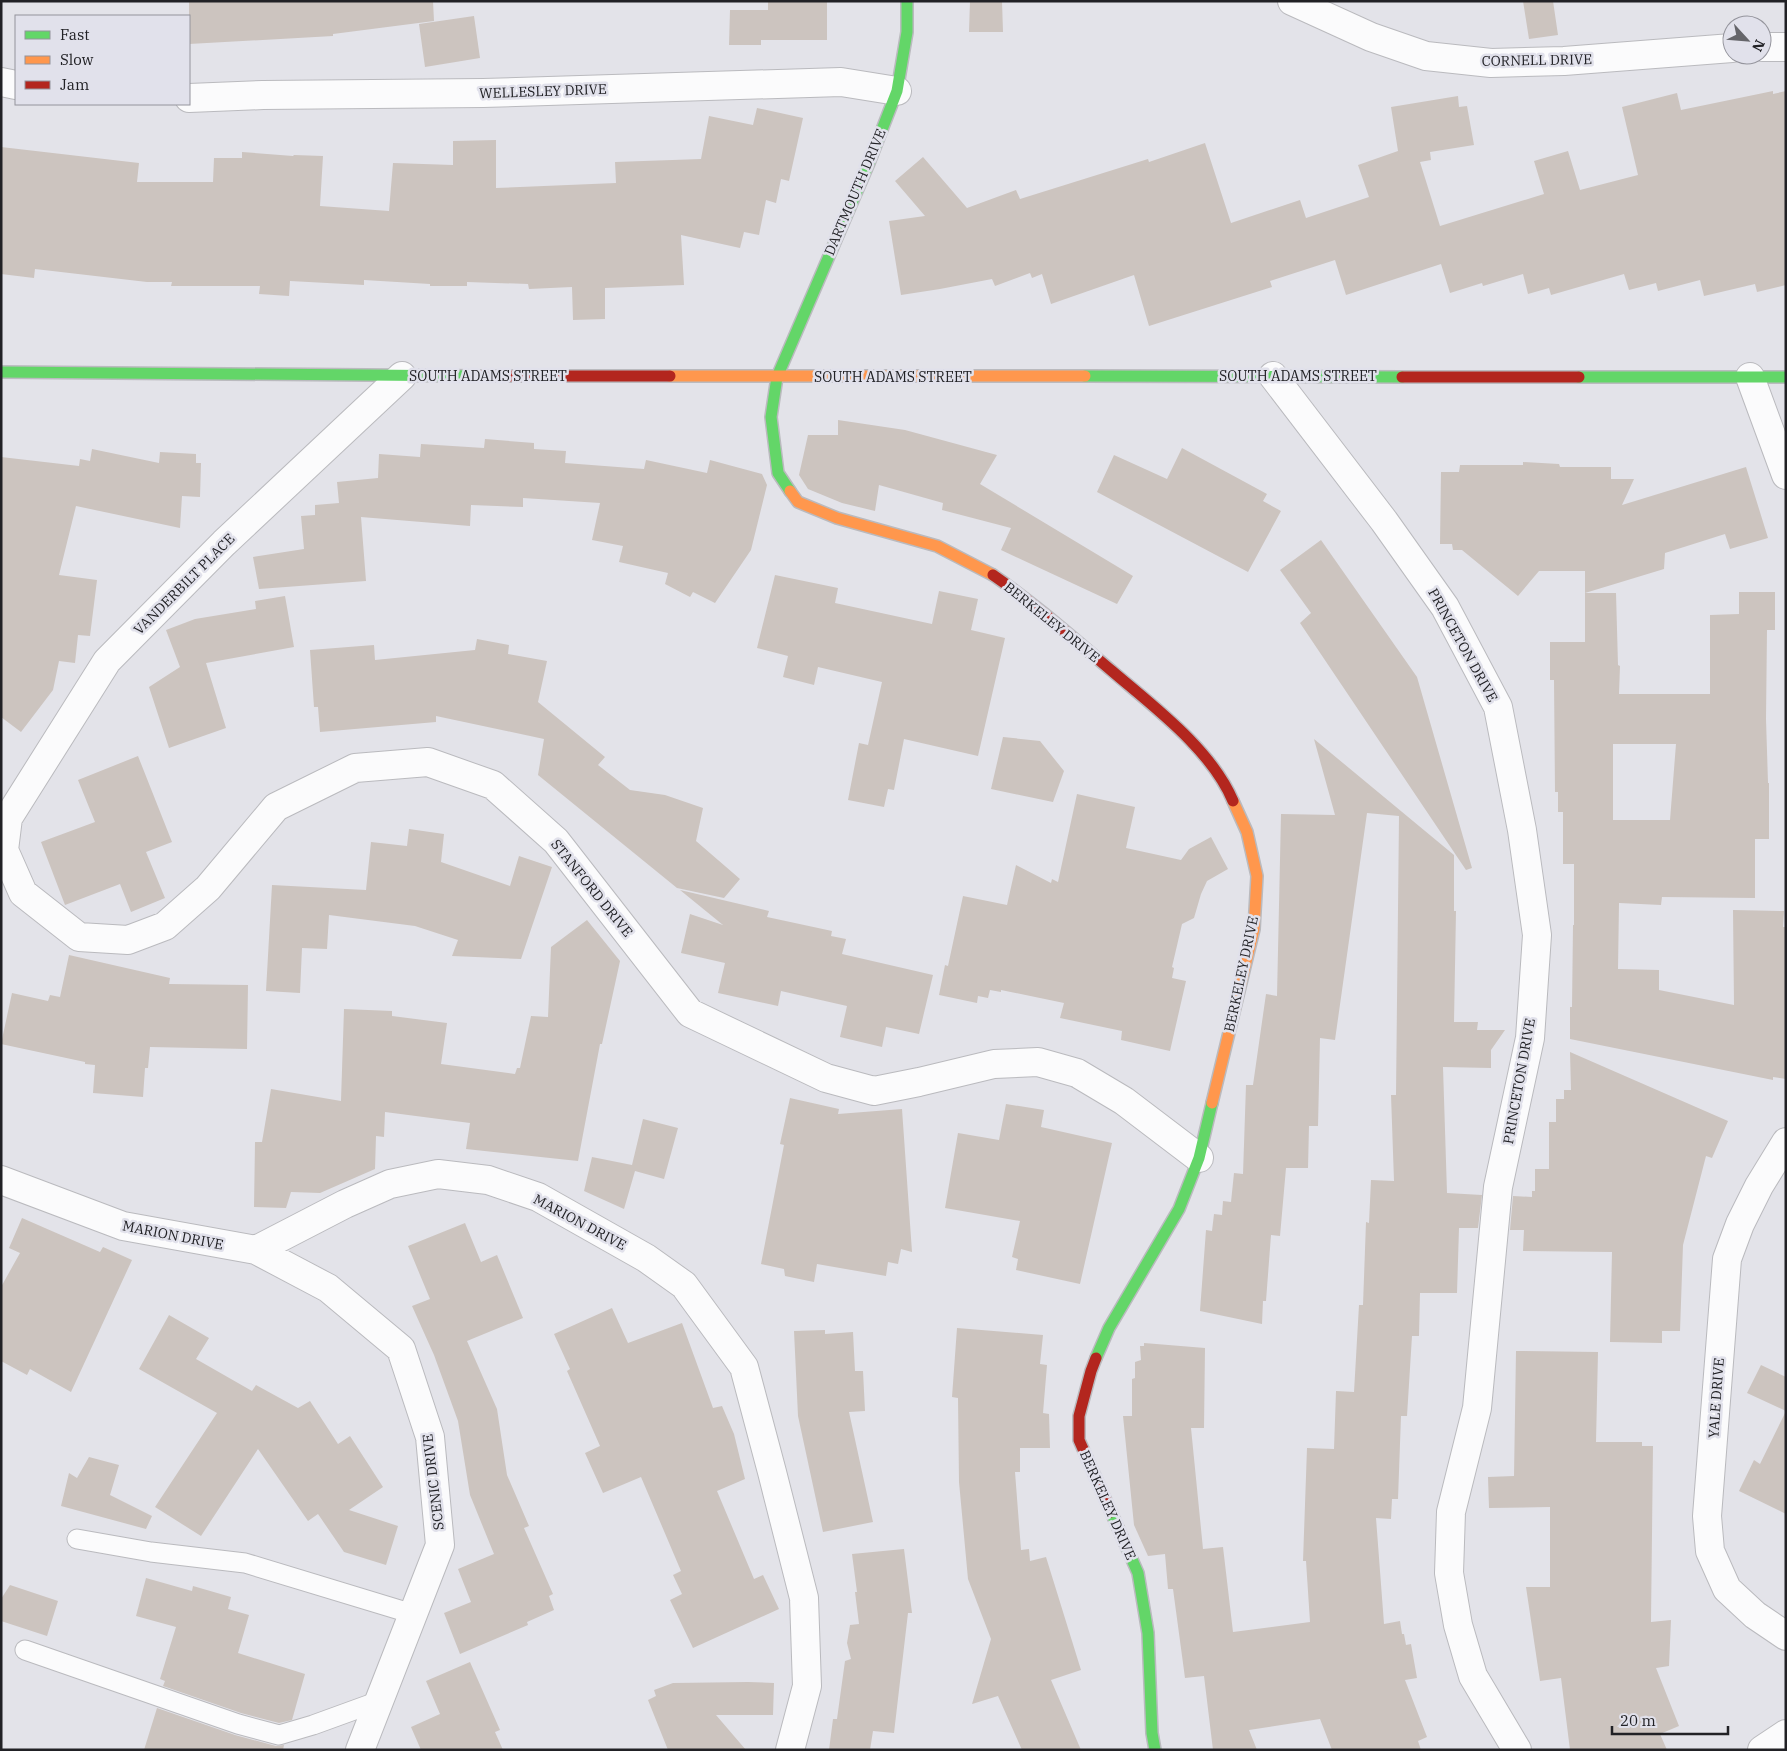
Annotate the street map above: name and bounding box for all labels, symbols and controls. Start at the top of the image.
legend [15,15,190,105]
north arrow [1722,15,1772,65]
text: Fast [60,25,90,44]
text: N [1748,37,1769,55]
text: Slow [60,50,94,69]
street label: CORNELL DRIVE [1482,50,1592,70]
text: Jam [60,75,89,94]
street label: WELLESLEY DRIVE [479,80,607,102]
street label: DARTMOUTH DRIVE [820,126,890,258]
street label: SOUTH ADAMS STREET [409,367,567,385]
street label: SOUTH ADAMS STREET [1219,367,1377,385]
street label: SOUTH ADAMS STREET [814,368,972,386]
street label: VANDERBILT PLACE [130,530,238,638]
street label: BERKELEY DRIVE [1000,578,1104,666]
street label: PRINCETON DRIVE [1424,585,1502,705]
street label: STANFORD DRIVE [547,836,637,940]
street label: BERKELEY DRIVE [1220,914,1262,1034]
street label: PRINCETON DRIVE [1499,1017,1539,1145]
street label: MARION DRIVE [530,1190,630,1254]
street label: MARION DRIVE [121,1216,225,1254]
street label: YALE DRIVE [1704,1357,1728,1439]
street label: SCENIC DRIVE [418,1433,448,1531]
street label: BERKELEY DRIVE [1076,1447,1140,1563]
scale bar [1612,1704,1728,1736]
text: 20 m [1620,1711,1656,1730]

